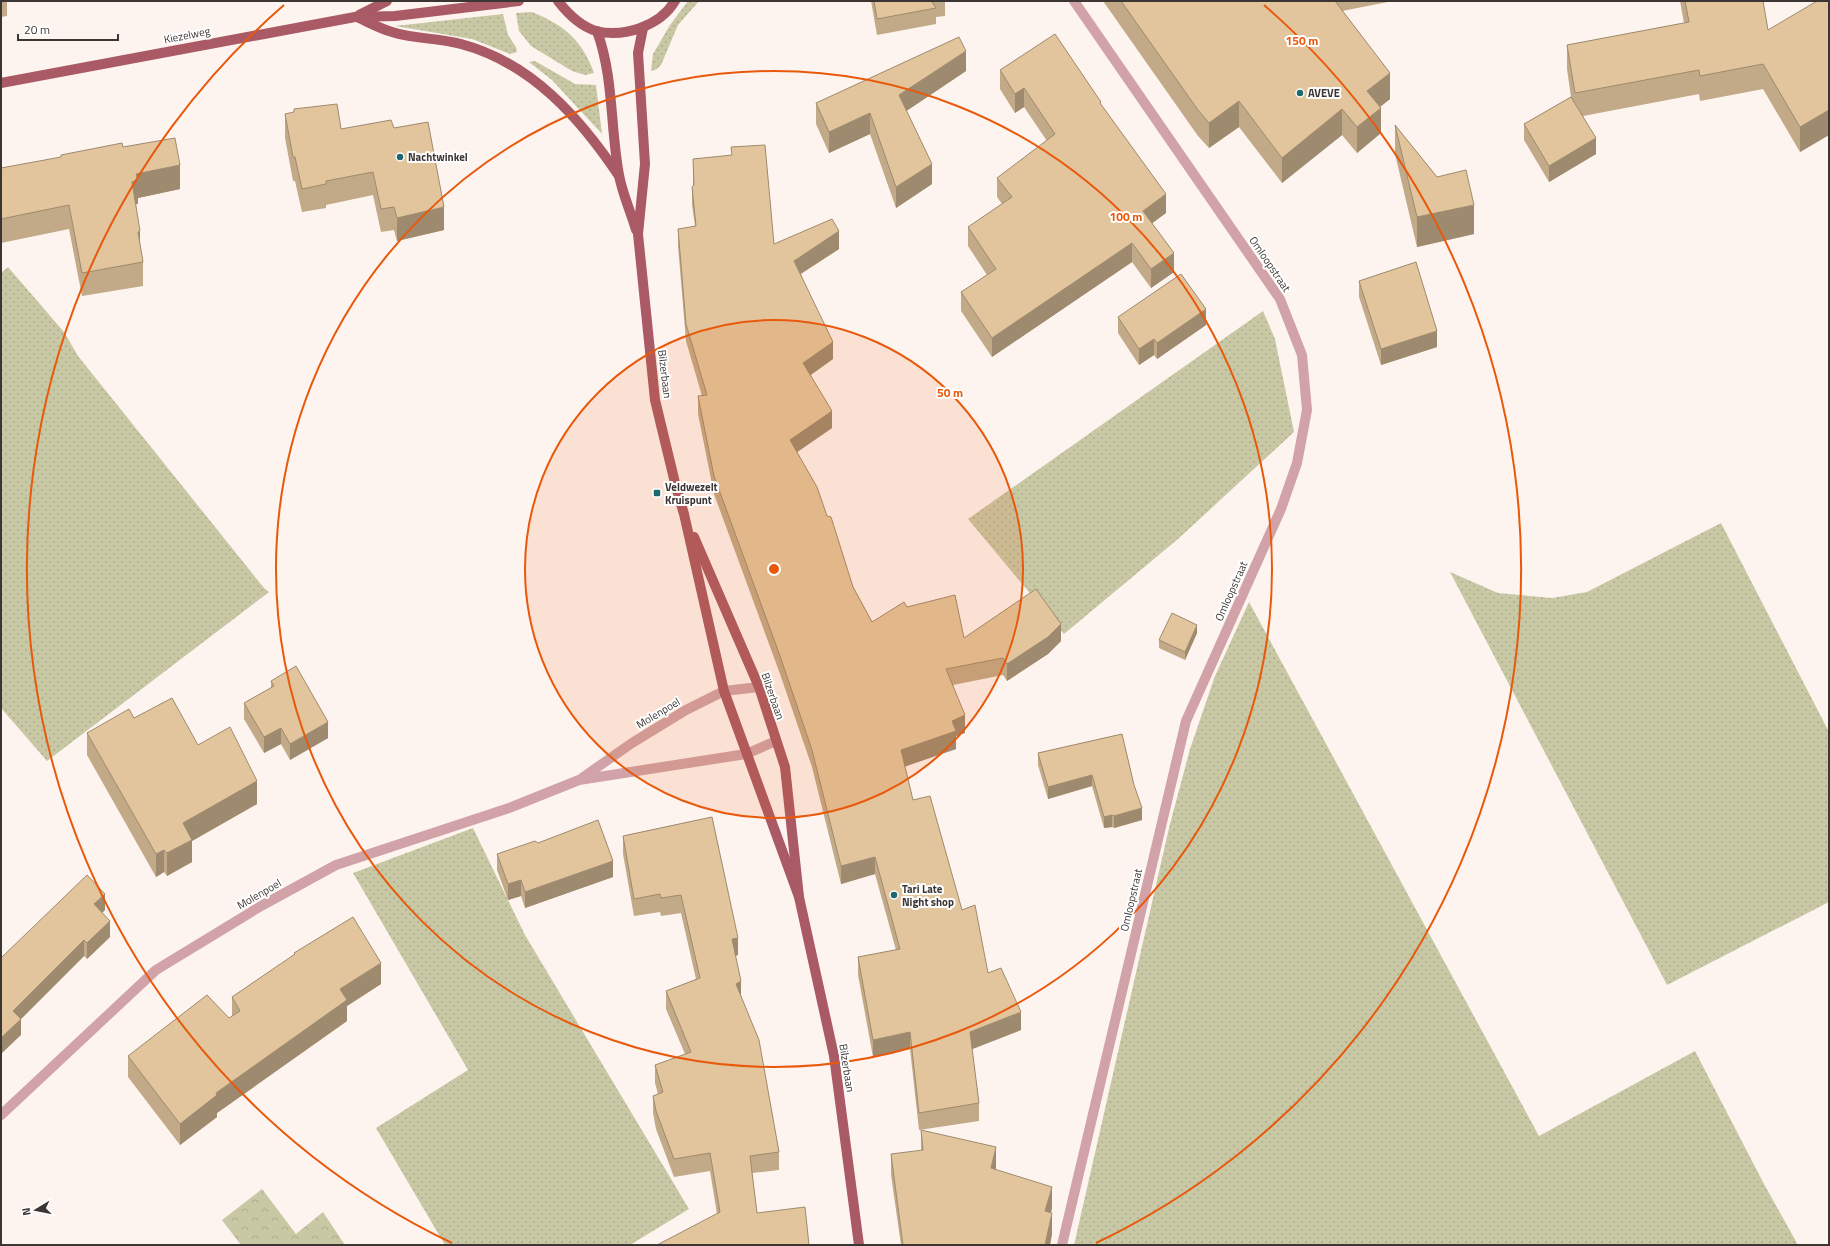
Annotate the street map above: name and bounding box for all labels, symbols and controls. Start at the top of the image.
scale bar [18,16,118,42]
text: 20 m [24,20,50,39]
street label: Kiezelweg [162,23,212,47]
text: 150 m [1286,31,1318,50]
place label: AVEVE [1308,85,1340,101]
marker: AVEVE [1295,88,1305,98]
place label: Nachtwinkel [408,149,468,165]
marker: Nachtwinkel [395,152,405,162]
text: 100 m [1110,207,1142,226]
street label: Omloopstraat [1245,233,1295,295]
street label: Bilzerbaan [654,349,676,399]
text: 50 m [937,383,963,402]
place label: Veldwezelt Kruispunt [665,479,718,508]
marker: Veldwezelt Kruispunt [652,488,662,498]
street label: Omloopstraat [1211,558,1251,624]
centre of rings [767,562,781,576]
street label: Bilzerbaan [757,670,789,722]
street label: Molenpoel [633,694,683,732]
street label: Omloopstraat [1116,867,1146,933]
street label: Molenpoel [234,875,284,913]
place label: Tari Late Night shop [902,881,954,910]
marker: Tari Late Night shop [889,890,899,900]
street label: Bilzerbaan [835,1043,859,1093]
north arrow [16,1190,56,1230]
text: N [18,1207,35,1217]

